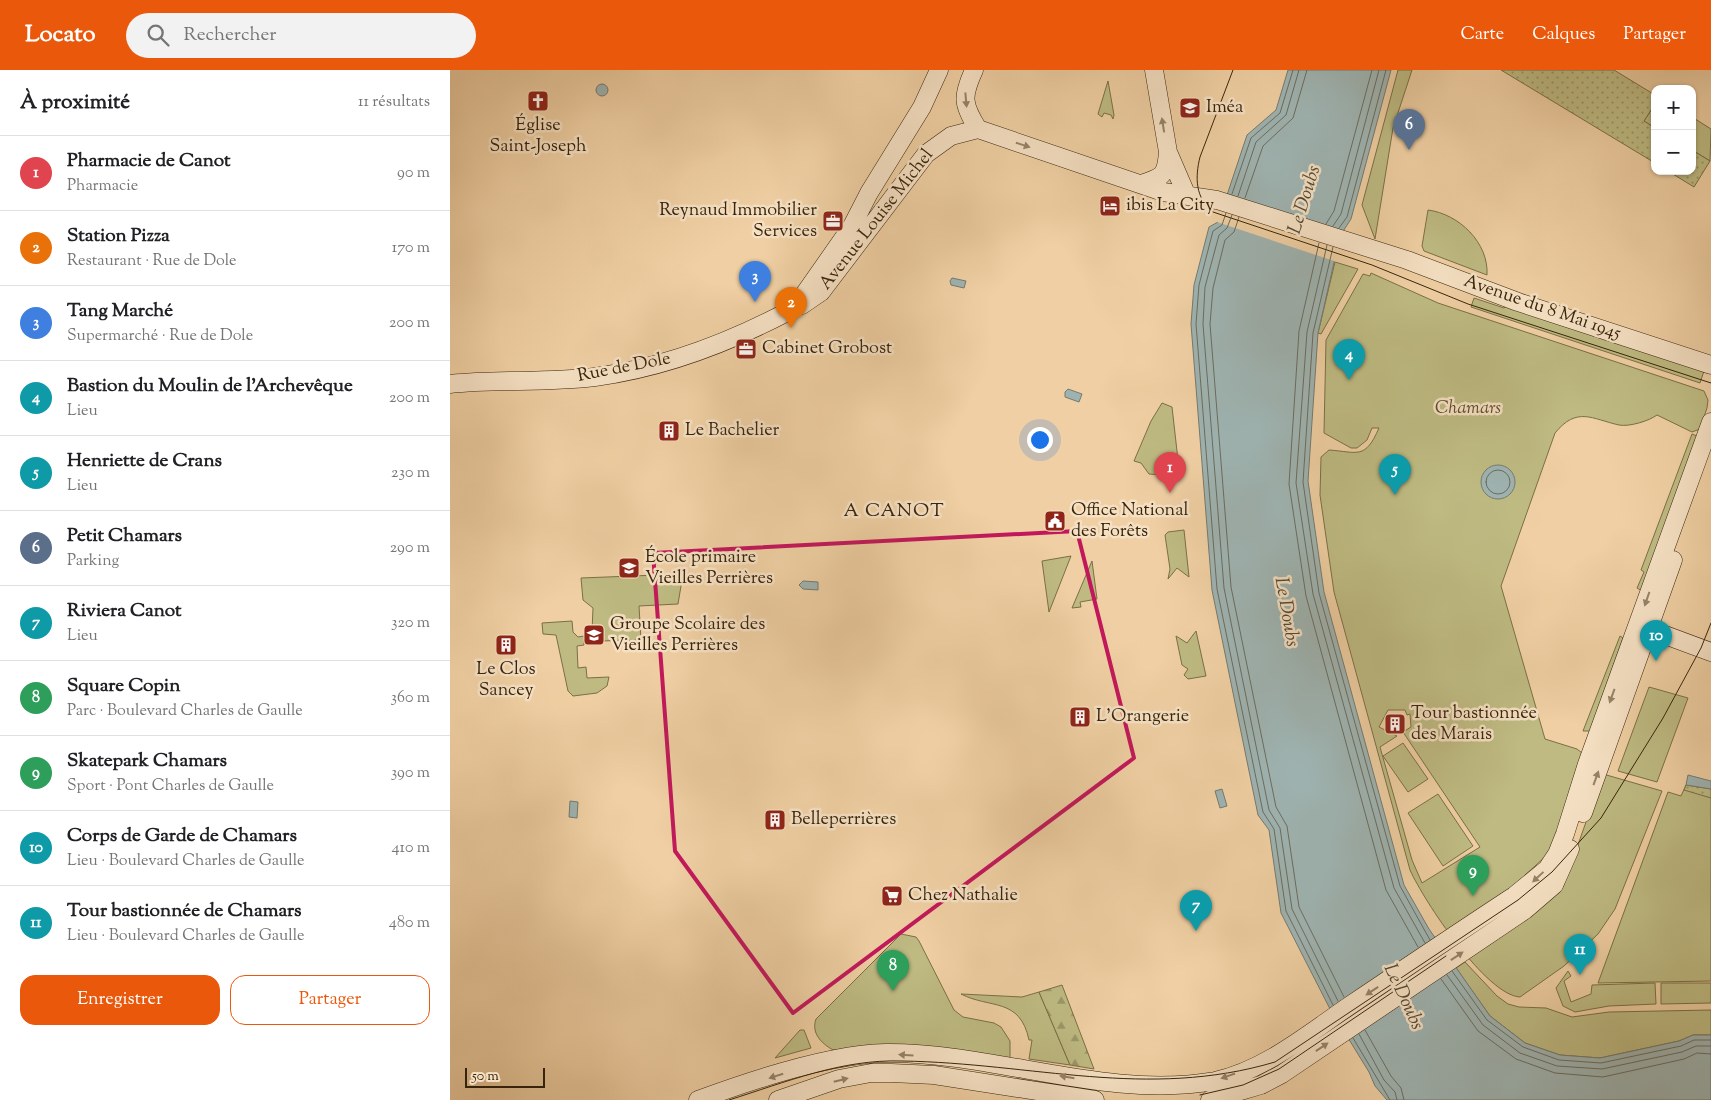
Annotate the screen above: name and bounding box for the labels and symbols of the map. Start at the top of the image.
church icon: Église Saint-Joseph [526,89,550,113]
one-way arrow [962,92,970,108]
place label: Iméa [1206,95,1243,121]
school or university icon: Iméa [1178,96,1202,120]
pin: 6 [1393,109,1425,150]
place label: Église Saint-Joseph [489,113,587,160]
one-way arrow [1159,116,1167,132]
one-way arrow [1016,142,1031,150]
street label: Avenue Louise Michel [814,144,940,296]
water label: Le Doubs [1282,162,1328,238]
place label: ibis La City [1126,193,1214,219]
hotel icon: ibis La City [1098,194,1122,218]
place label: Reynaud Immobilier Services [659,198,817,245]
office icon: Reynaud Immobilier Services [821,209,845,233]
pin: 3 [739,261,771,302]
street label: Avenue du 8 Mai 1945 [1460,269,1624,347]
pin: 2 [775,287,807,328]
place label: Cabinet Grobost [762,336,892,362]
office icon: Cabinet Grobost [734,337,758,361]
pin: 4 [1333,339,1365,380]
street label: Rue de Dole [575,346,673,390]
park label: Chamars [1435,396,1501,422]
place label: Le Bachelier [685,418,780,444]
building icon: Le Bachelier [657,419,681,443]
your location [1027,427,1053,453]
pin: 1 [1154,452,1186,493]
pin: 5 [1379,454,1411,495]
district label: A CANOT [843,498,945,525]
place label: Office National des Forêts [1071,498,1189,545]
public building icon: Office National des Forêts [1043,509,1067,533]
place label: École primaire Vieilles Perrières [645,545,773,592]
school or university icon: École primaire Vieilles Perrières [617,556,641,580]
water label: Le Doubs [1267,575,1305,649]
one-way arrow [1643,592,1651,607]
place label: Groupe Scolaire des Vieilles Perrières [610,612,765,659]
pin: 10 [1640,620,1672,661]
school or university icon: Groupe Scolaire des Vieilles Perrières [582,623,606,647]
building icon: Le Clos Sancey [494,633,518,657]
place label: Le Clos Sancey [476,657,536,704]
one-way arrow [1608,688,1615,703]
place label: Tour bastionnée des Marais [1411,701,1537,748]
place label: L'Orangerie [1096,704,1189,730]
building icon: L'Orangerie [1068,705,1092,729]
building icon: Tour bastionnée des Marais [1383,712,1407,736]
one-way arrow [1593,770,1600,785]
place label: Belleperrières [791,807,896,833]
building icon: Belleperrières [763,808,787,832]
pin: 9 [1457,855,1489,896]
one-way arrow [1532,871,1544,883]
place label: Chez Nathalie [908,883,1018,909]
supermarket icon: Chez Nathalie [880,884,904,908]
pin: 7 [1180,890,1212,931]
pin: 11 [1564,934,1596,975]
pin: 8 [877,950,909,991]
one-way arrow [1450,951,1463,960]
water label: Le Doubs [1376,959,1430,1035]
one-way arrow [1365,986,1379,996]
one-way arrow [1315,1042,1329,1052]
one-way arrow [898,1050,914,1058]
scale bar [465,1065,545,1088]
one-way arrow [769,1072,784,1080]
one-way arrow [1059,1073,1075,1081]
one-way arrow [1220,1073,1235,1081]
one-way arrow [833,1075,848,1083]

